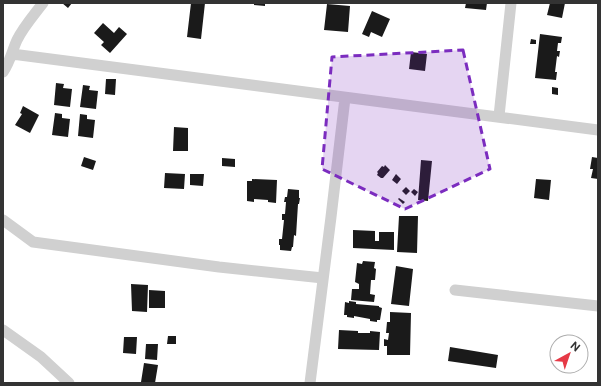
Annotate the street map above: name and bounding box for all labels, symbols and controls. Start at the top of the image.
north arrow [549,334,589,374]
text: N [568,339,583,354]

